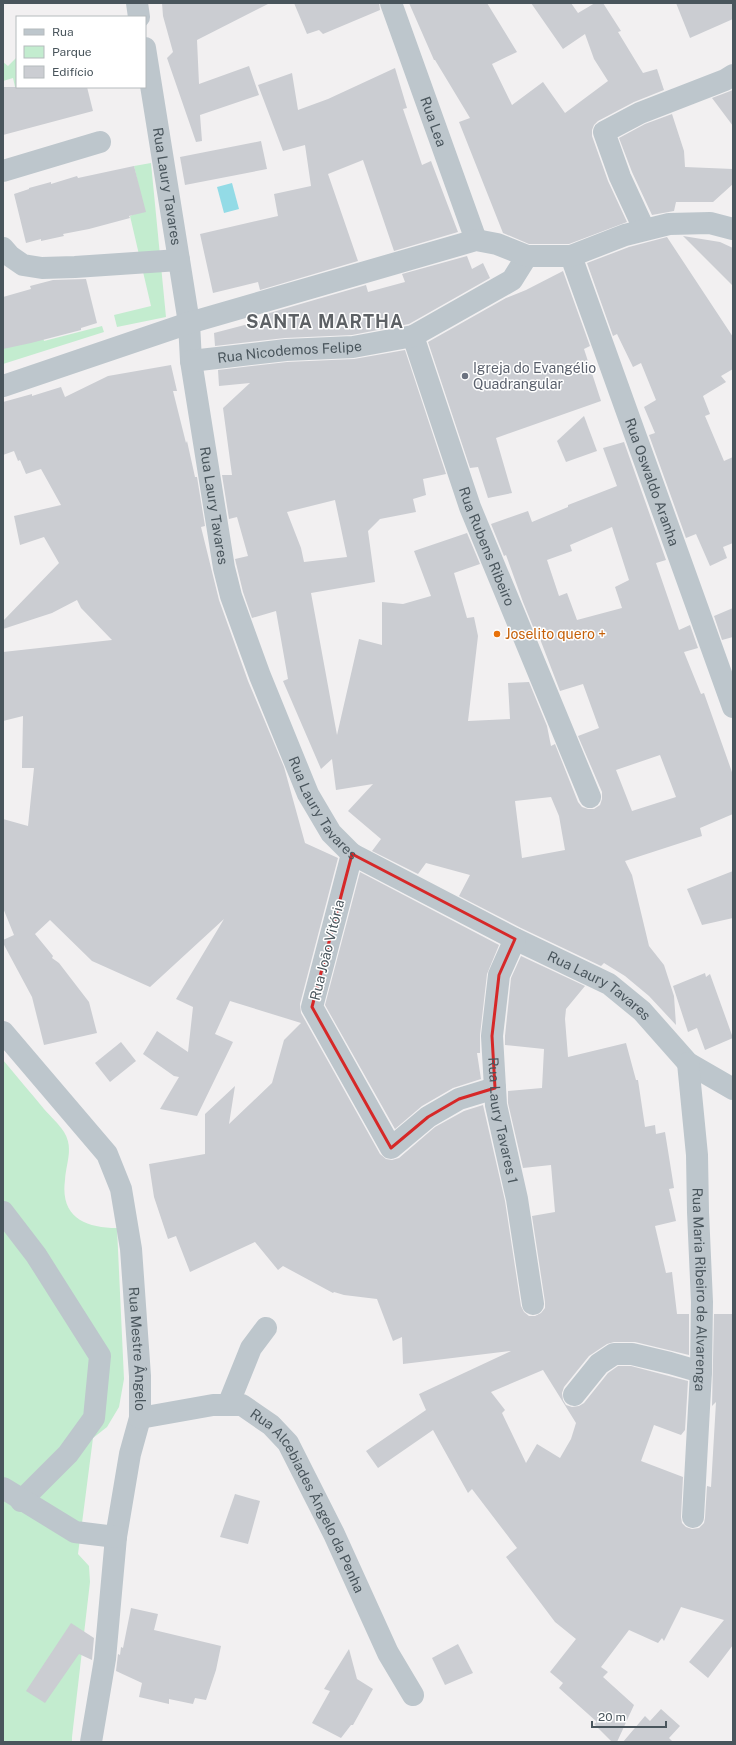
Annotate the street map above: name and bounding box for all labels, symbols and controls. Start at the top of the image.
legend [16,16,146,88]
text: Rua [52,25,74,39]
text: Parque [52,45,92,59]
text: Edifício [52,65,94,79]
street label: Rua Lea [417,94,450,149]
street label: Rua Laury Tavares [150,126,184,246]
district label: SANTA MARTHA [246,311,404,332]
street label: Rua Nicodemos Felipe [216,338,363,366]
place label: Igreja do Evangélio Quadrangular [473,360,596,392]
marker: Igreja do Evangélio Quadrangular [460,371,470,381]
street label: Rua Oswaldo Aranha [622,416,682,548]
street label: Rua Laury Tavares [197,446,231,566]
street label: Rua Rubens Ribeiro [456,485,518,608]
place label: Joselito quero + [505,626,606,642]
marker: Joselito quero + [492,629,502,639]
street label: Rua Laury Tavares [286,754,359,863]
street label: Rua João Vitória [307,898,347,1002]
street label: Rua Laury Tavares [545,948,654,1023]
street label: Rua Laury Tavares 1 [485,1057,521,1185]
street label: Rua Maria Ribeiro de Alvarenga [690,1187,710,1392]
street label: Rua Mestre Ângelo [126,1286,149,1411]
street label: Rua Alcebiades Ângelo da Penha [247,1405,368,1595]
scale bar [592,1703,666,1729]
text: 20 m [598,1710,626,1724]

